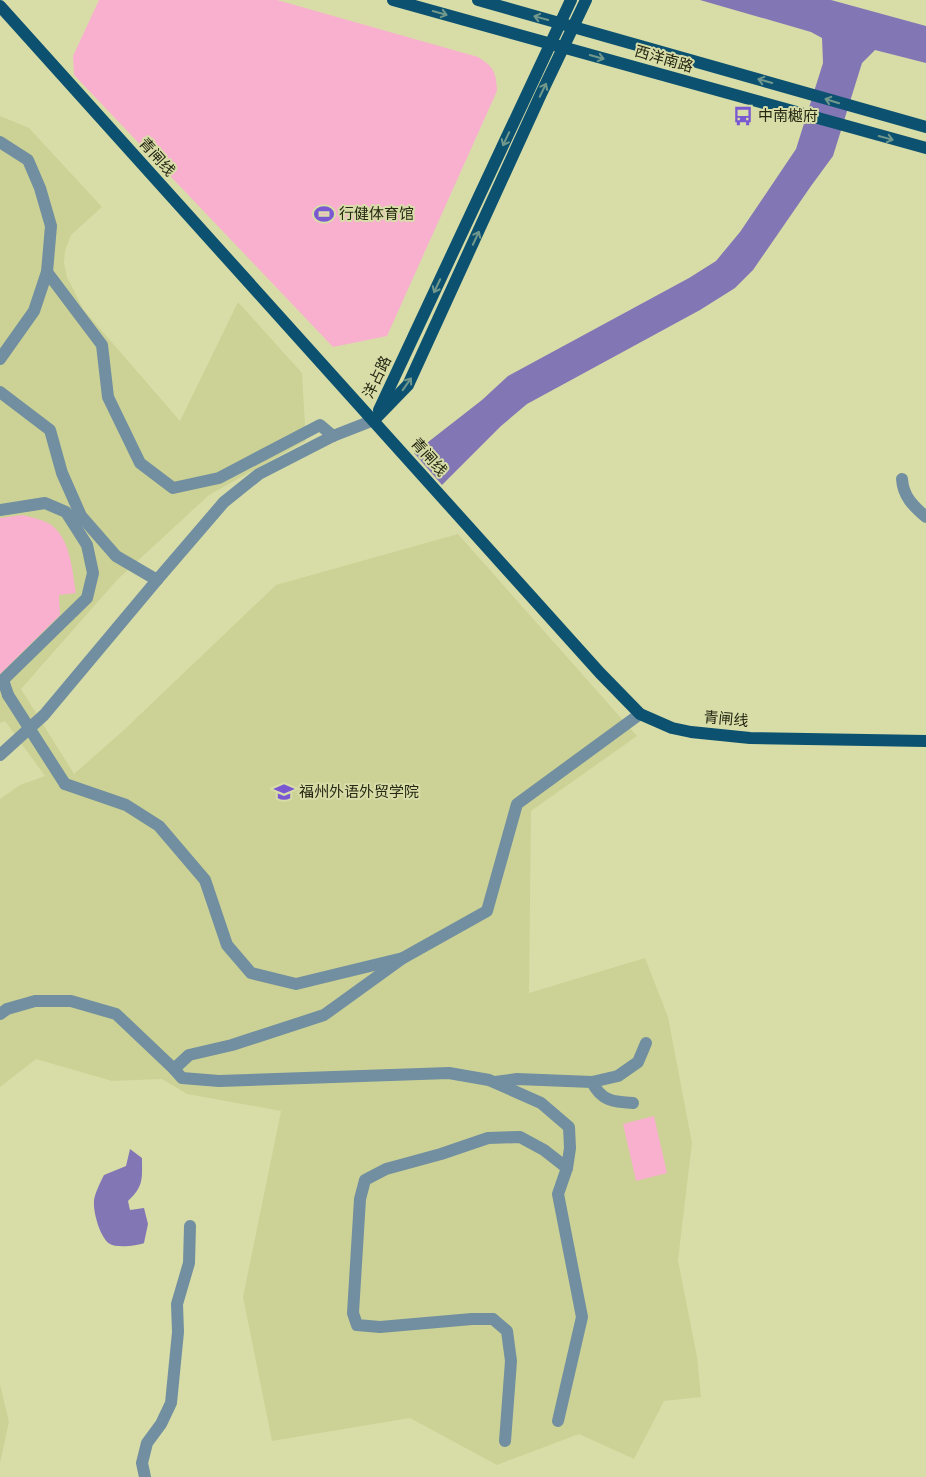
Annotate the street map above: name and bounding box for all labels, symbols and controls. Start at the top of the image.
one-way arrow [432,9,448,19]
one-way arrow [533,12,549,22]
street label: 西洋南路 [632,42,695,77]
one-way arrow [588,52,604,62]
one-way arrow [757,76,773,86]
one-way arrow [539,83,549,98]
one-way arrow [825,96,841,106]
bus stop icon: 中南樾府 [732,105,754,127]
place label: 中南樾府 [758,107,818,126]
one-way arrow [500,131,510,146]
street label: 青闸线 [135,134,179,180]
one-way arrow [878,134,894,143]
sports icon: 行健体育馆 [313,203,335,225]
place label: 行健体育馆 [339,205,414,224]
one-way arrow [471,231,481,246]
one-way arrow [432,278,441,293]
street label: 洋占路 [359,353,396,402]
one-way arrow [402,378,412,392]
street label: 青闸线 [407,434,451,480]
street label: 青闸线 [703,708,749,731]
school or university icon: 福州外语外贸学院 [273,781,295,803]
place label: 福州外语外贸学院 [299,783,419,802]

